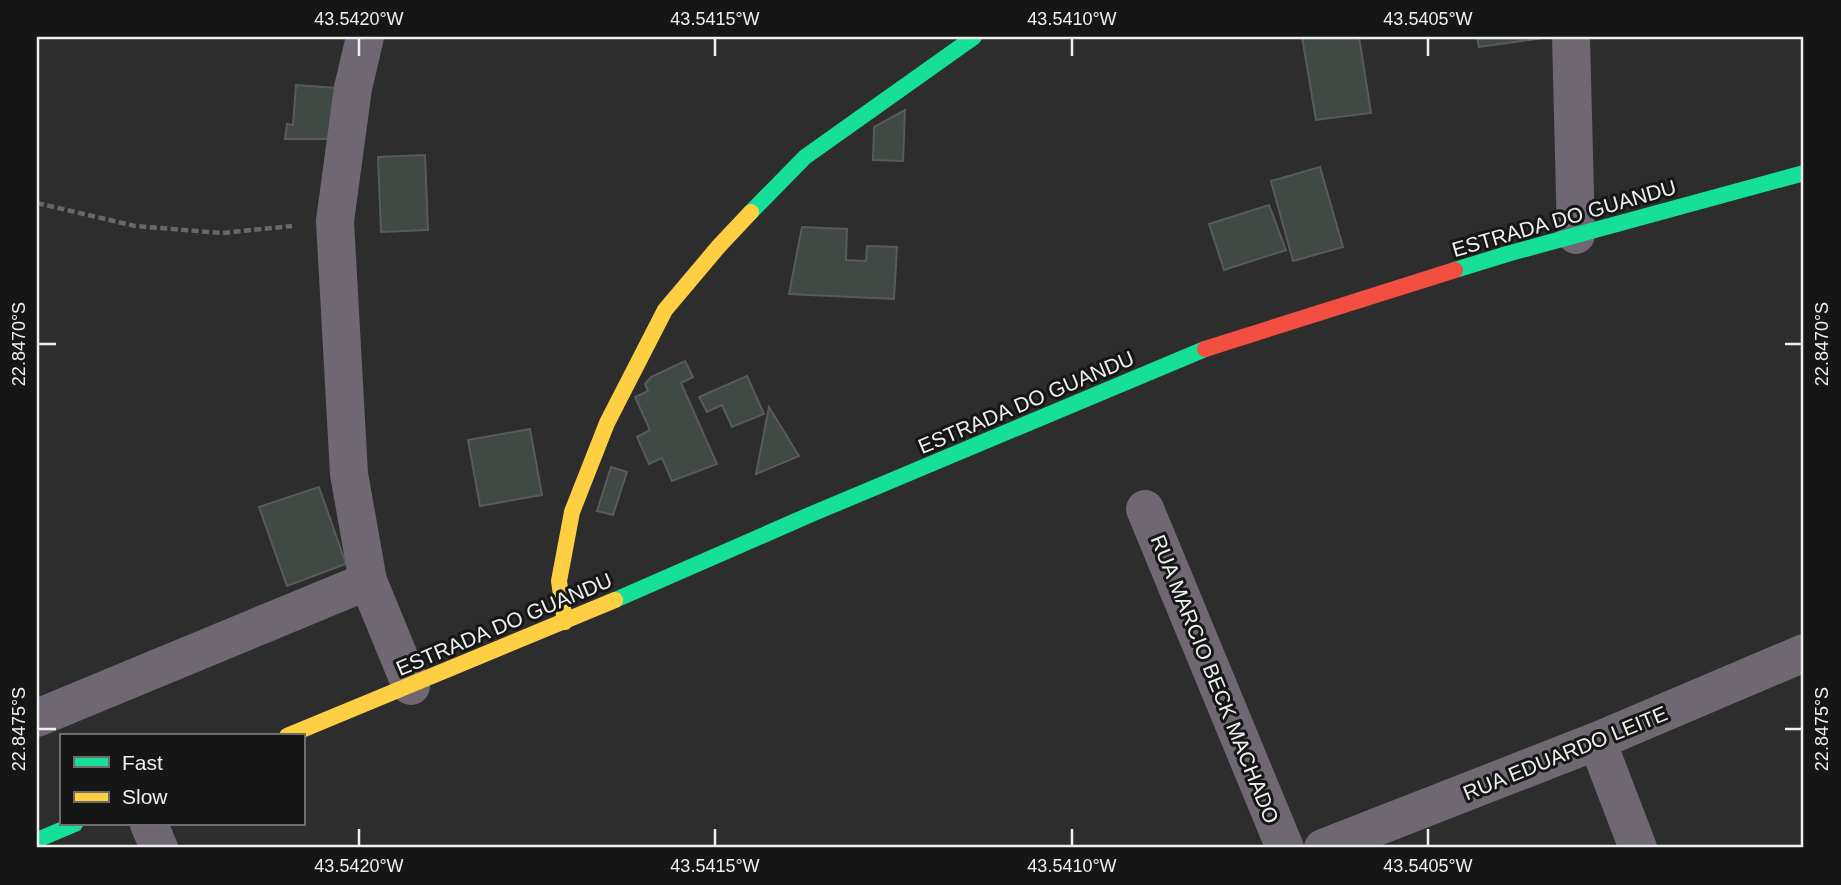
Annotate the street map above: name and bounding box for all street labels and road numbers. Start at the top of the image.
street label: ESTRADA DO GUANDU [1449,175,1679,261]
street label: ESTRADA DO GUANDU [915,346,1137,458]
street label: RUA MARCIO BECK MACHADO [1146,531,1284,827]
street label: ESTRADA DO GUANDU [393,568,615,680]
street label: RUA EDUARDO LEITE [1460,701,1670,805]

